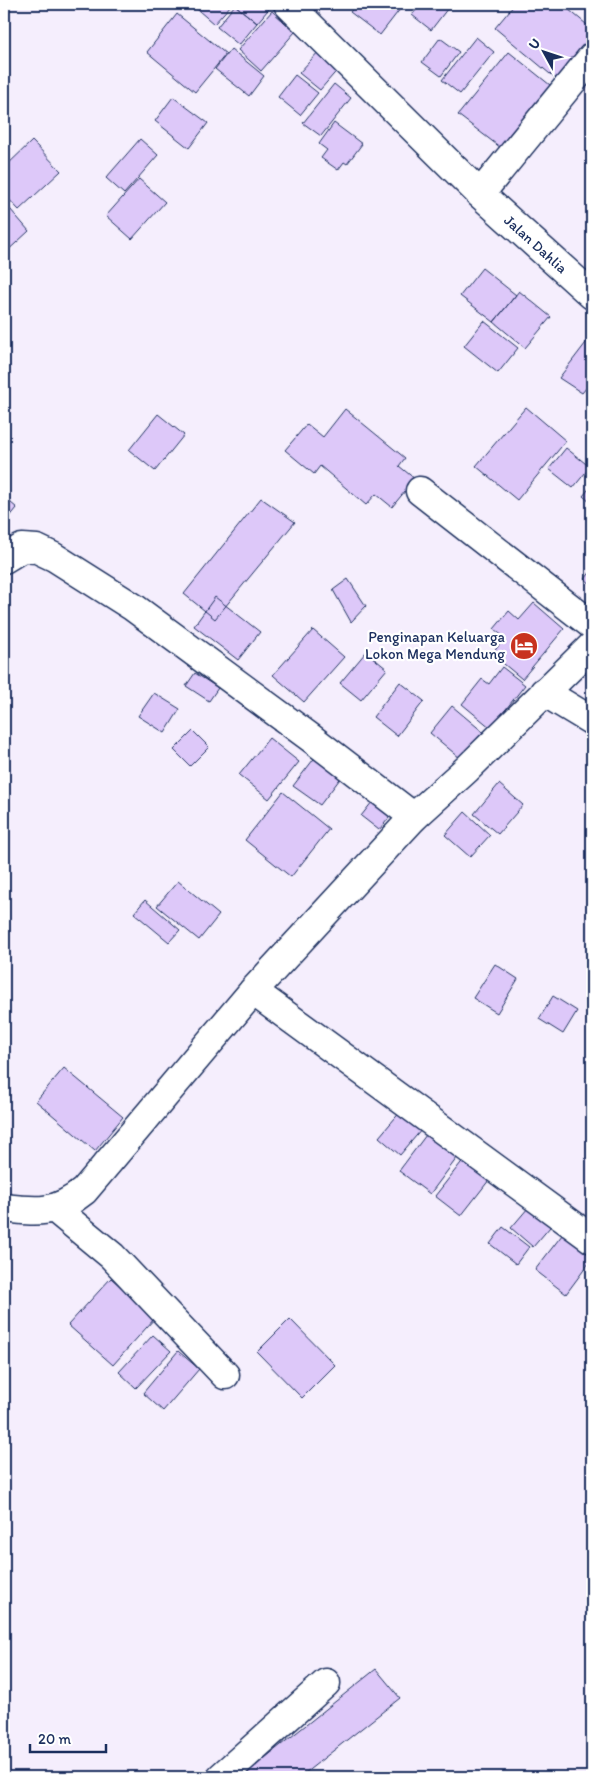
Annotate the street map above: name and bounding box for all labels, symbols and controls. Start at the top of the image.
north arrow [518,28,568,78]
text: U [525,35,544,53]
street label: Jalan Dahlia [500,211,571,278]
place label: Penginapan Keluarga Lokon Mega Mendung [365,628,506,663]
hotel icon: Penginapan Keluarga Lokon Mega Mendung [509,631,539,661]
scale bar [30,1721,106,1753]
text: 20 m [38,1730,72,1748]

